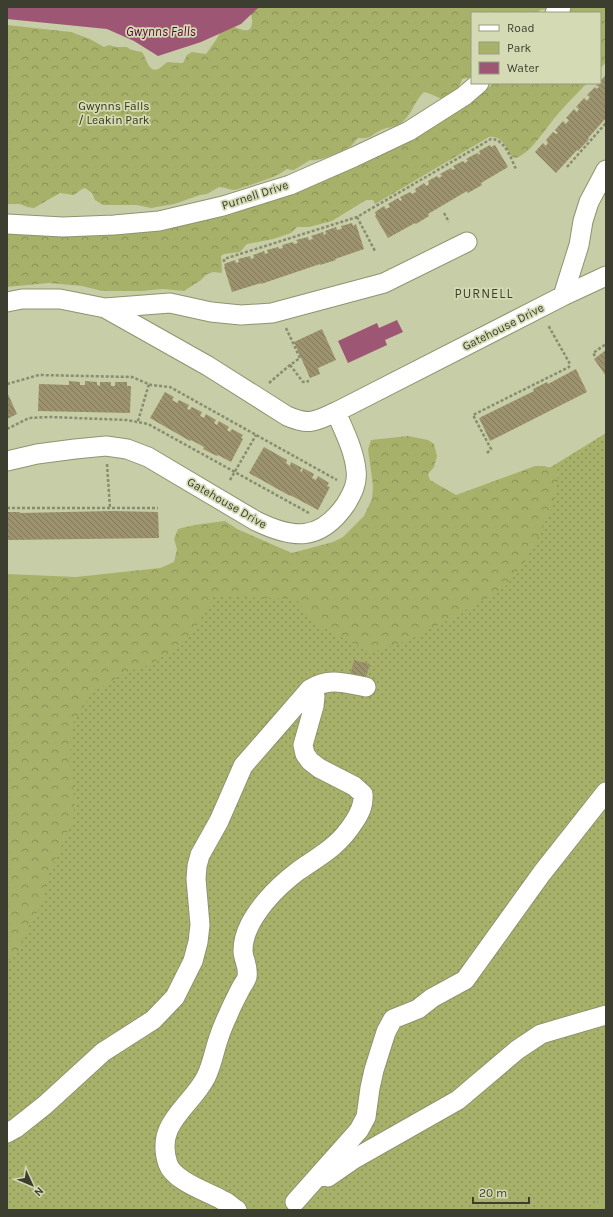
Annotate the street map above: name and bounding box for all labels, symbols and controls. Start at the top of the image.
legend [471,12,601,84]
text: Road [507,21,535,35]
water label: Gwynns Falls [126,24,196,39]
text: Park [507,41,532,55]
text: Water [507,61,540,75]
park label: Gwynns Falls / Leakin Park [78,99,150,127]
street label: Purnell Drive [220,178,290,212]
district label: PURNELL [454,286,514,301]
street label: Gatehouse Drive [460,300,546,354]
street label: Gatehouse Drive [185,475,269,531]
north arrow [12,1165,52,1205]
scale bar [473,1179,529,1205]
text: N [31,1184,46,1199]
text: 20 m [479,1186,507,1200]

